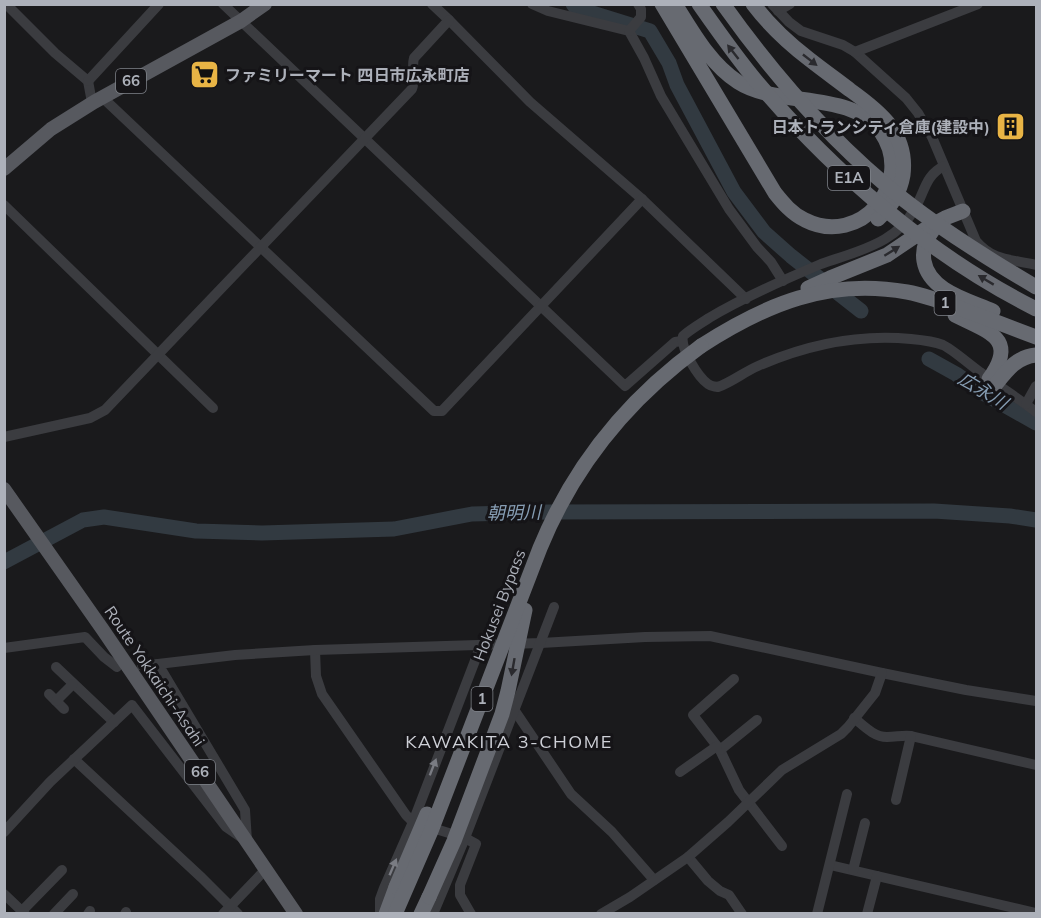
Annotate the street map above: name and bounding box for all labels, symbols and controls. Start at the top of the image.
one-way arrow [727,44,740,60]
one-way arrow [802,53,817,65]
supermarket icon: ファミリーマート 四日市広永町店 [188,59,220,91]
place label: ファミリーマート 四日市広永町店 [225,65,469,85]
road number: 66 [116,69,146,93]
building icon: 日本トランシティ倉庫(建設中) [995,111,1027,143]
place label: 日本トランシティ倉庫(建設中) [772,117,990,137]
road number: E1A [828,166,870,190]
one-way arrow [884,246,901,257]
one-way arrow [977,275,994,285]
road number: 1 [934,291,956,315]
water label: 広永川 [954,367,1014,415]
water label: 朝明川 [487,500,543,524]
street label: Hokusei Bypass [469,546,529,664]
street label: Route Yokkaichi-Asahi [101,602,209,750]
one-way arrow [508,657,517,676]
road number: 1 [472,687,492,711]
district label: KAWAKITA 3-CHOME [405,730,613,753]
one-way arrow [429,758,439,776]
road number: 66 [185,760,215,784]
one-way arrow [389,858,398,876]

